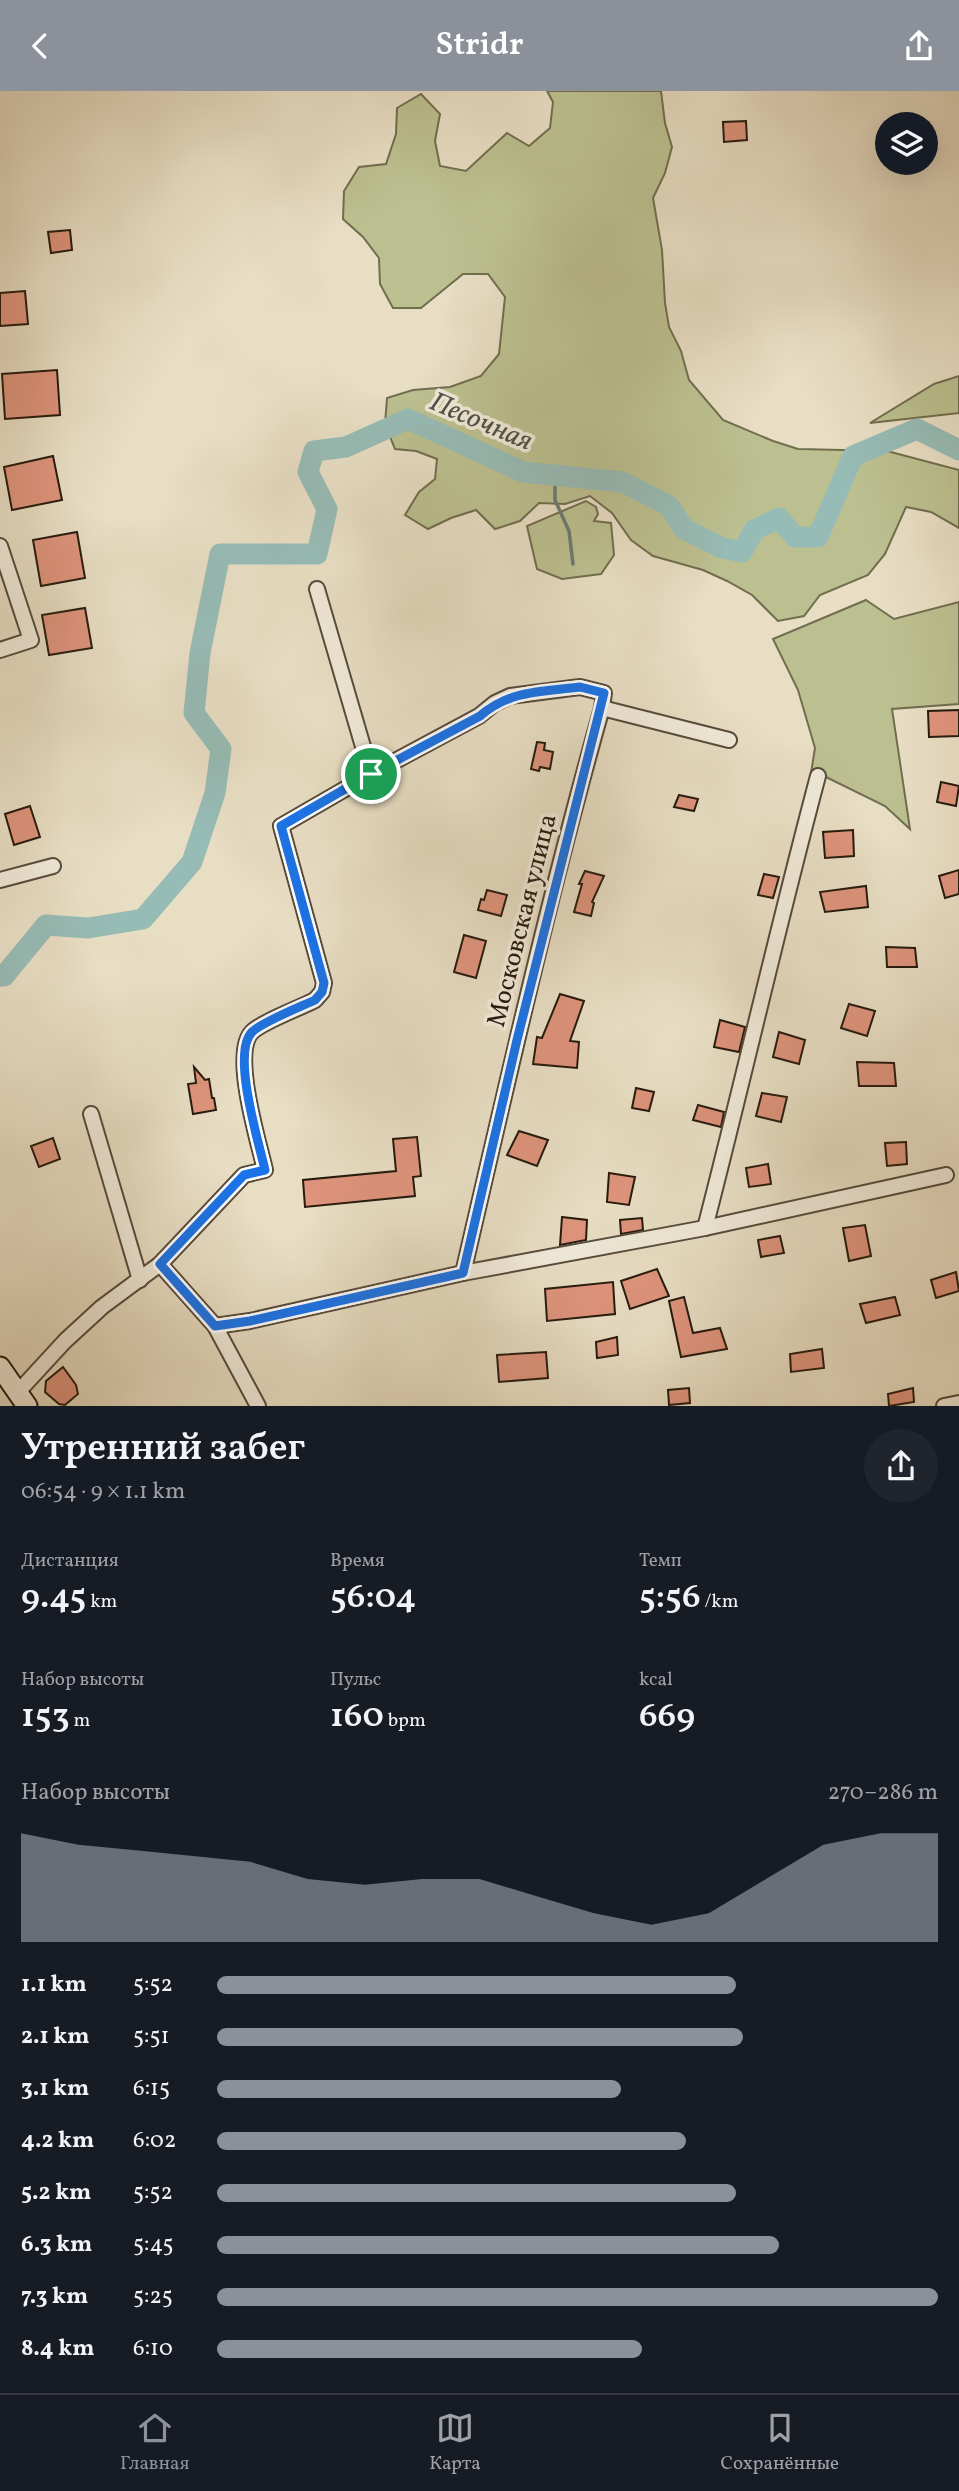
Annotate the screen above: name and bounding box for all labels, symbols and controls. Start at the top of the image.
text: Stridr [436,24,523,68]
icon: back [21,27,59,65]
icon: share [900,27,938,65]
map controls [875,112,938,175]
button: layers [875,112,938,175]
water label: Песочная [424,383,538,461]
pin [341,744,401,804]
icon: arrive [352,755,390,793]
street label: Московская улица [479,810,567,1031]
text: Утренний забег [21,1423,305,1476]
button: share [864,1429,938,1503]
text: 06:54 · 9 × 1.1 km [21,1476,185,1508]
text: Дистанция [21,1548,119,1574]
text: Время [330,1548,385,1574]
text: Темп [639,1548,682,1574]
text: 9.45 [21,1574,86,1622]
text: 56:04 [330,1574,416,1622]
text: 5:56 [639,1574,701,1622]
text: km [86,1589,117,1615]
text: /km [701,1589,738,1615]
text: Набор высоты [21,1667,144,1693]
text: Пульс [330,1667,381,1693]
text: kcal [639,1667,673,1693]
text: 153 [21,1693,70,1741]
text: 160 [330,1693,384,1741]
text: 669 [639,1693,695,1741]
text: m [70,1708,90,1734]
text: bpm [384,1708,426,1734]
text: Набор высоты [21,1777,170,1809]
text: 270–286 m [828,1777,938,1809]
text: 1.1 km [21,1969,87,2001]
text: 5:52 [133,1969,173,2001]
text: 2.1 km [21,2021,90,2053]
text: 5:51 [133,2021,169,2053]
text: 3.1 km [21,2073,89,2105]
text: 6:15 [133,2073,170,2105]
text: 4.2 km [21,2125,94,2157]
text: 6:02 [133,2125,176,2157]
text: 5.2 km [21,2177,91,2209]
text: 5:52 [133,2177,173,2209]
text: 6.3 km [21,2229,92,2261]
text: 5:45 [133,2229,174,2261]
text: 7.3 km [21,2281,88,2313]
text: 5:25 [133,2281,173,2313]
text: 8.4 km [21,2333,94,2365]
text: 6:10 [133,2333,173,2365]
tab: Главная [120,2409,189,2477]
tab: Карта [429,2409,481,2477]
tab: Сохранённые [721,2409,839,2477]

